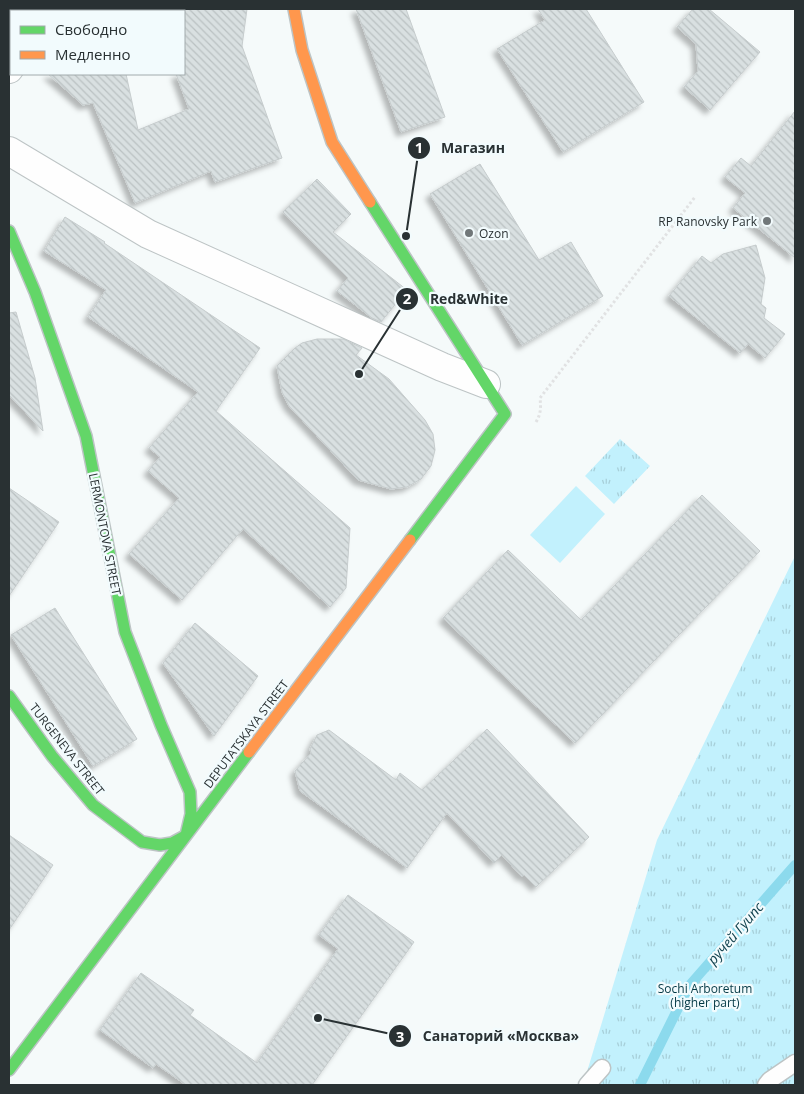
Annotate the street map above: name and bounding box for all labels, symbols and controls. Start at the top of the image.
legend [10,10,185,75]
text: Свободно [55,19,127,39]
text: Медленно [55,44,131,64]
callout: Магазин [406,133,515,162]
text: 1 [415,137,423,157]
text: Магазин [441,138,505,157]
place label: RP Ranovsky Park [658,213,758,230]
marker: RP Ranovsky Park [761,215,773,227]
place label: Ozon [479,225,509,242]
marker: Ozon [463,227,475,239]
callout: Red&White [395,284,518,313]
text: 2 [403,288,412,308]
text: Red&White [430,289,508,308]
street label: LERMONTOVA STREET [85,472,125,597]
street label: DEPUTATSKAYA STREET [200,676,293,792]
street label: TURGENEVA STREET [26,700,108,799]
water label: ручей Гуипс [702,897,768,969]
park label: Sochi Arboretum (higher part) [658,980,752,1011]
callout: Санаторий «Москва» [387,1022,589,1051]
text: 3 [396,1026,404,1046]
text: Санаторий «Москва» [423,1026,580,1045]

